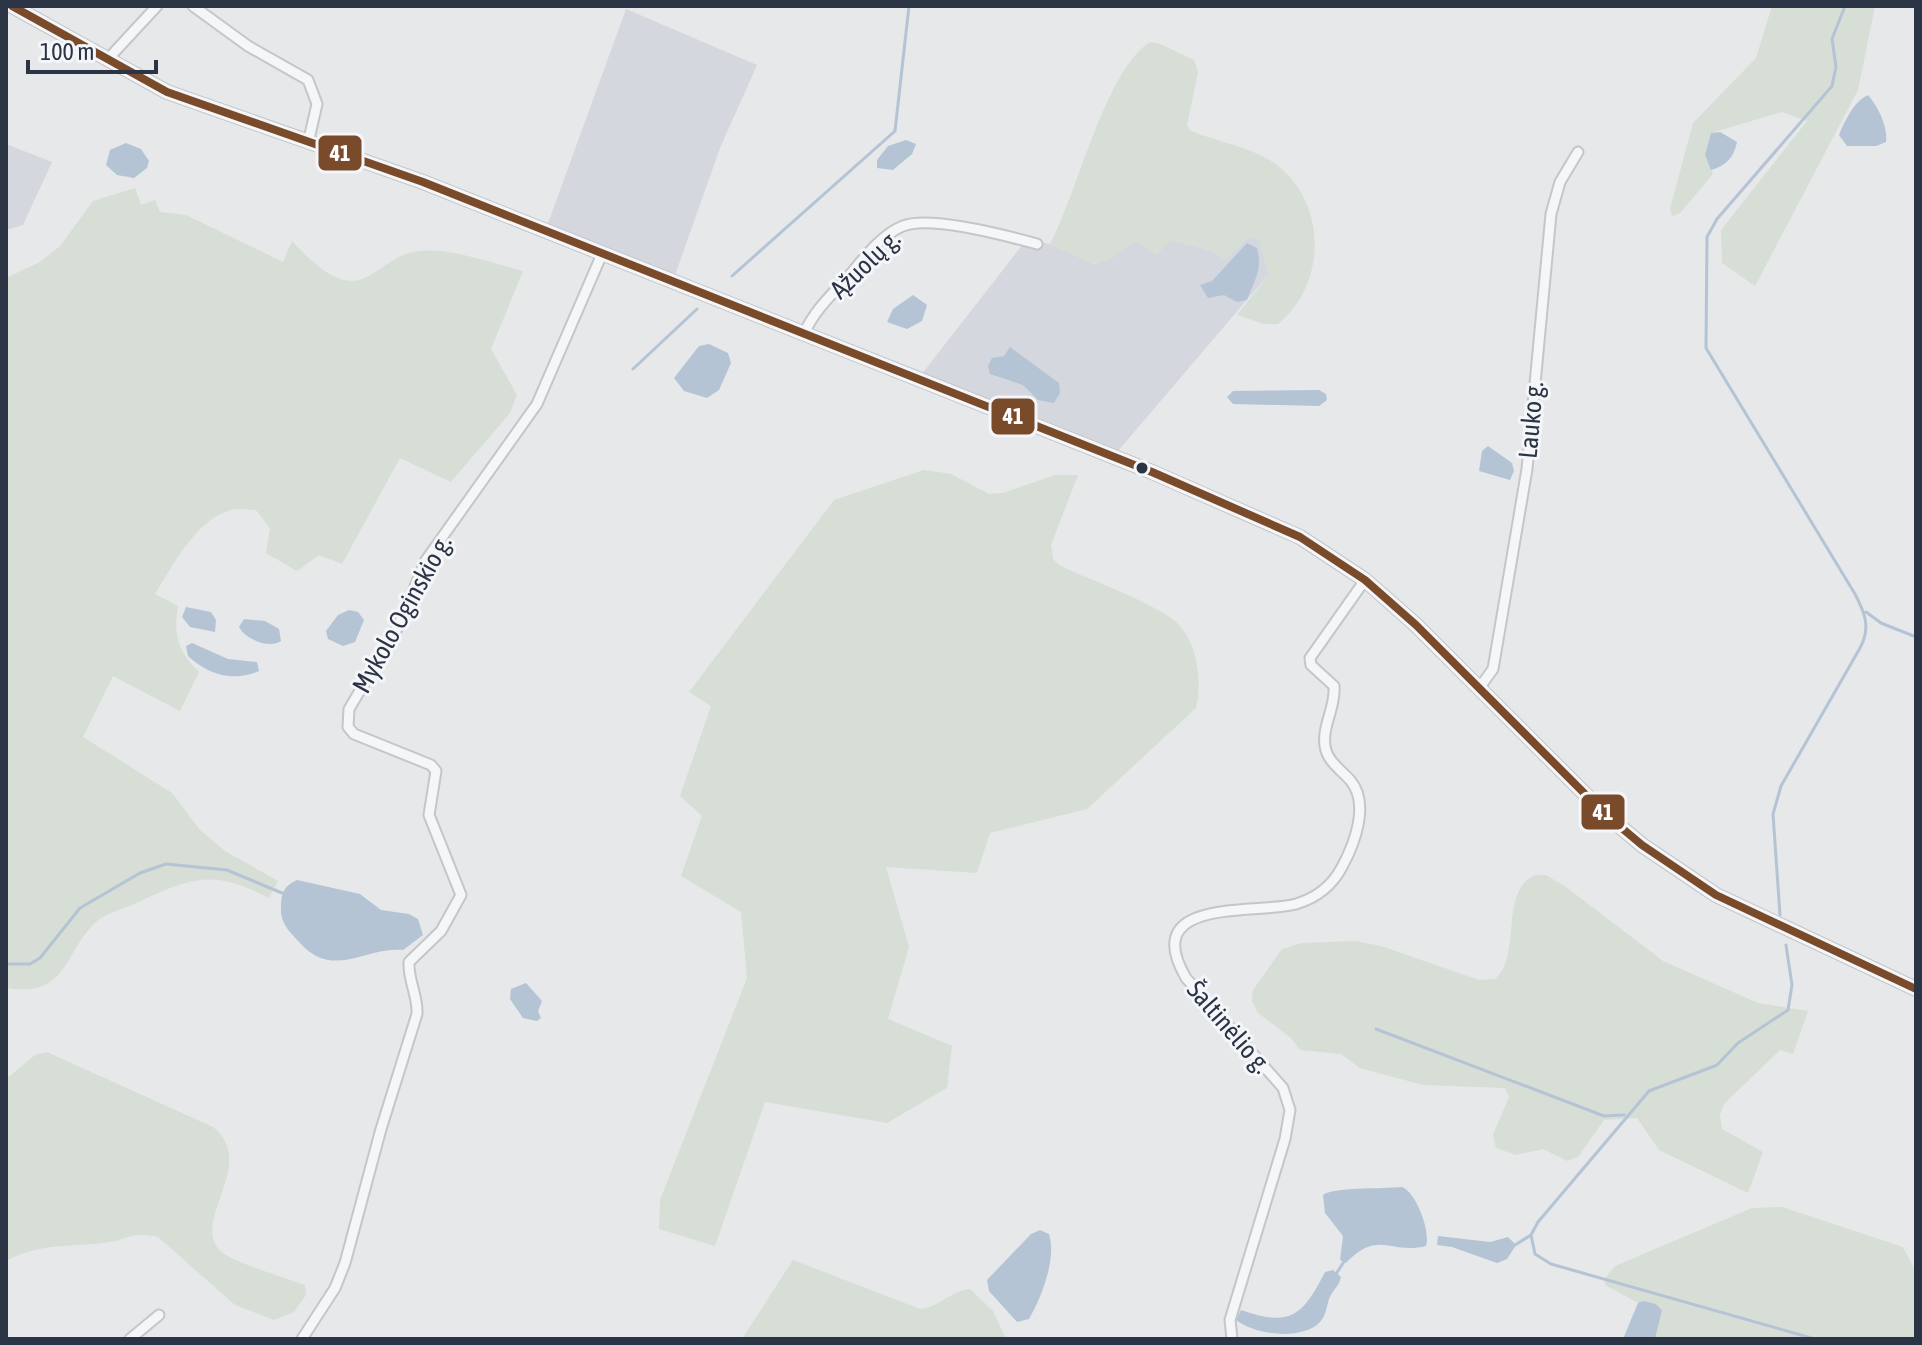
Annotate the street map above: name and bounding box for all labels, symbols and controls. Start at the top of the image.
scale bar [28,24,156,74]
text: 100 m [40,38,94,65]
line badge: 41 [317,134,363,172]
text: 41 [329,140,350,166]
street label: Ąžuolų g. [824,223,906,305]
street label: Lauko g. [1513,380,1549,460]
line badge: 41 [990,397,1036,436]
text: 41 [1002,403,1023,429]
unlabelled marker [1134,460,1150,476]
street label: Mykolo Oginskio g. [346,530,458,698]
line badge: 41 [1580,793,1626,831]
text: 41 [1592,799,1613,825]
street label: Šaltinėlio g. [1181,975,1277,1079]

